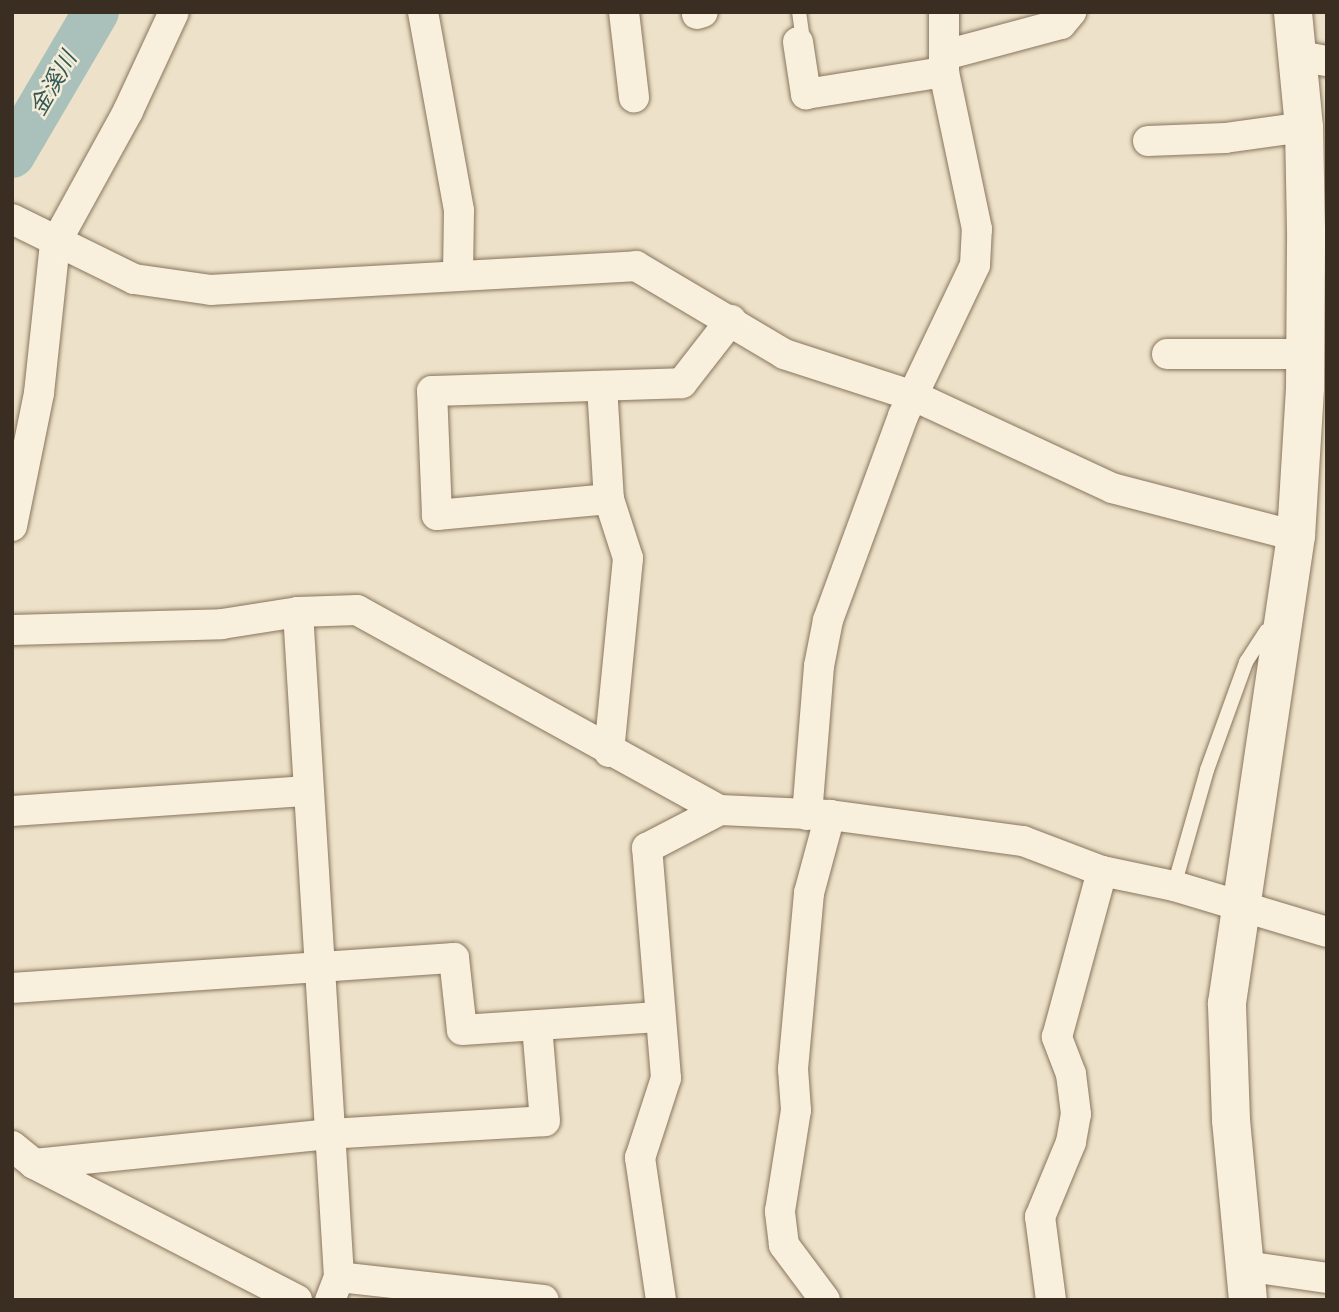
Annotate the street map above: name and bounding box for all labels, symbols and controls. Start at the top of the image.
water label: 金溪川 [25,47,83,121]

